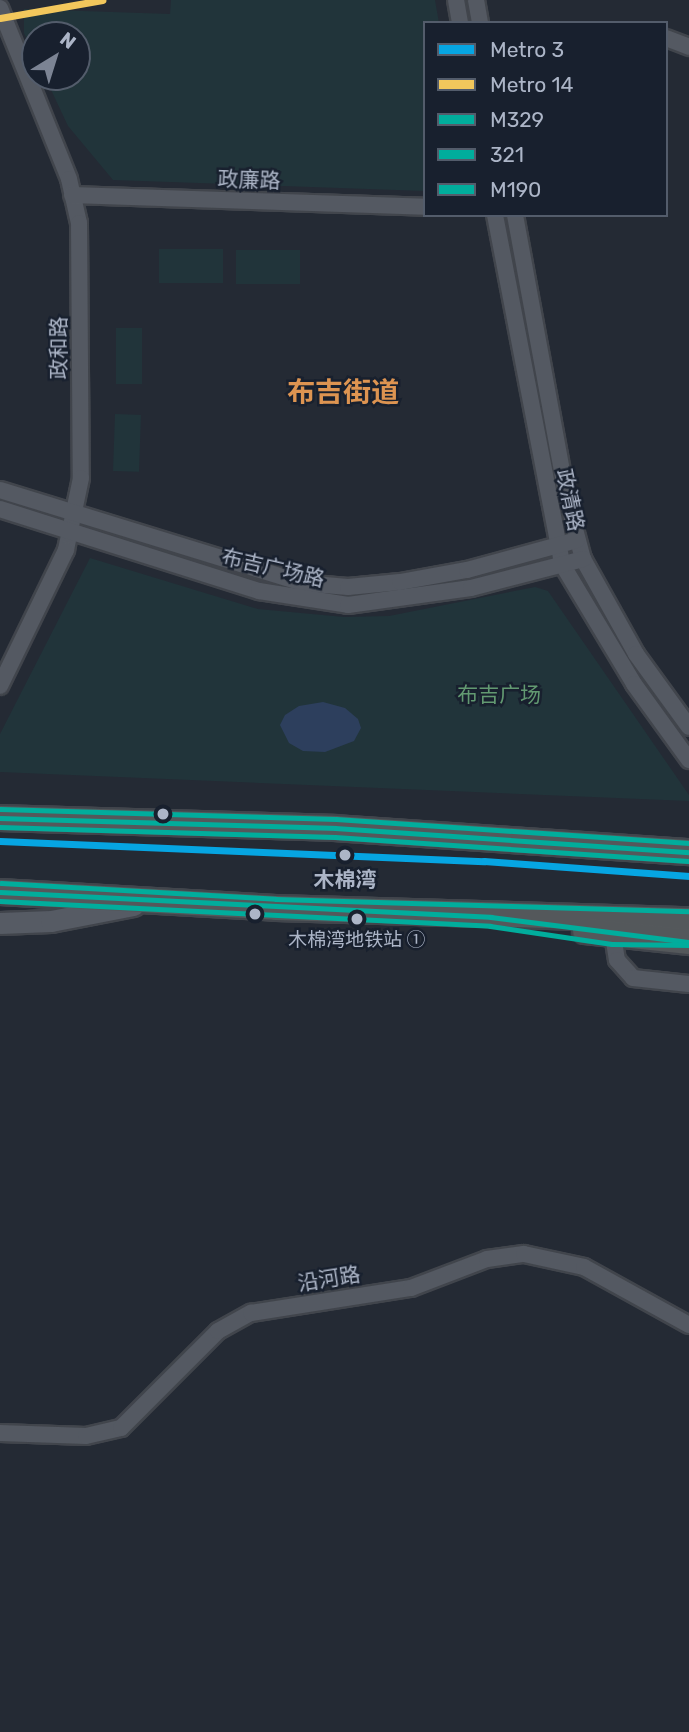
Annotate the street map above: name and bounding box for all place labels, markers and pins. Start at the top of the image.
unlabelled marker [156,807,170,821]
marker: 木棉湾 [335,845,355,865]
place label: 木棉湾 [314,867,376,893]
unlabelled marker [248,907,262,921]
marker: 木棉湾地铁站 ① [350,912,364,926]
place label: 木棉湾地铁站 ① [288,929,426,951]

